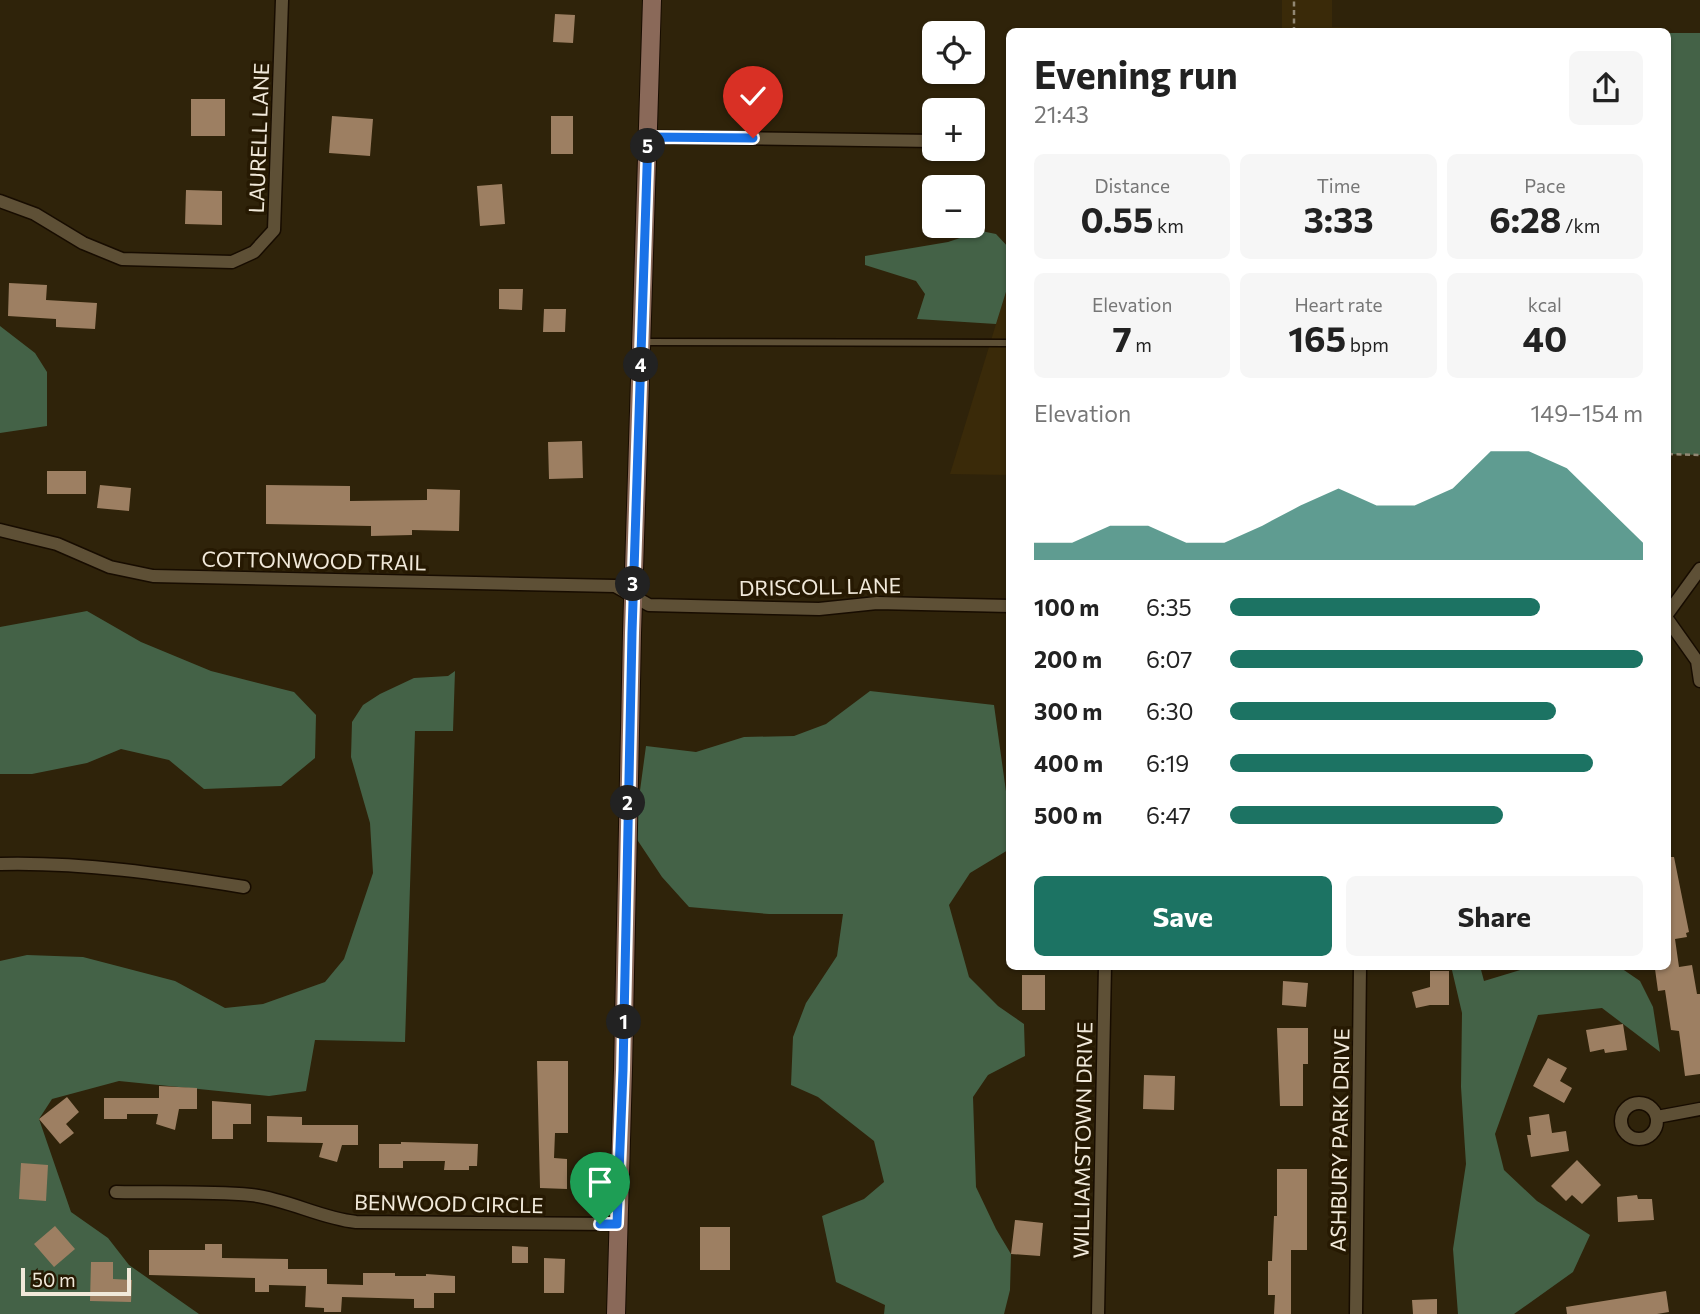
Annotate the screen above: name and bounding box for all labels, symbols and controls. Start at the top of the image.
map controls [922,21,985,238]
button: locate [922,21,985,84]
text: Evening run [1034,50,1238,97]
button: share [1569,51,1643,125]
street label: LAURELL LANE [243,62,273,214]
pin [723,66,783,138]
icon: check [734,77,772,115]
button: + [922,98,985,161]
text: 21:43 [1034,100,1089,128]
pin: 5 [630,128,666,164]
text: 5 [642,134,653,157]
text: Distance [1094,174,1170,197]
text: Time [1317,174,1360,197]
text: Pace [1524,174,1565,197]
button: − [922,175,985,238]
text: 0.55 [1080,197,1153,240]
text: 3:33 [1303,197,1374,240]
text: 6:28 [1489,197,1561,240]
text: km [1153,214,1184,237]
text: /km [1561,214,1600,237]
text: Elevation [1092,293,1172,316]
text: Heart rate [1294,293,1383,316]
text: kcal [1528,293,1562,316]
text: 7 [1112,316,1132,359]
text: 165 [1288,316,1346,359]
text: 40 [1522,316,1567,359]
text: m [1132,333,1152,356]
text: bpm [1346,333,1389,356]
pin: 4 [624,348,658,382]
text: 4 [635,353,646,376]
text: Elevation [1034,399,1131,427]
text: 149–154 m [1531,399,1643,427]
street label: COTTONWOOD TRAIL [201,546,427,574]
pin: 3 [616,566,650,602]
text: 3 [627,572,638,595]
street label: DRISCOLL LANE [739,572,901,600]
text: 100 m [1034,593,1099,621]
text: 6:35 [1146,593,1192,621]
text: 200 m [1034,645,1102,673]
text: 6:07 [1146,645,1192,673]
text: 300 m [1034,697,1102,725]
text: 6:30 [1146,697,1194,725]
text: 400 m [1034,749,1103,777]
text: 6:19 [1146,749,1189,777]
pin: 2 [610,786,646,820]
text: 2 [622,791,633,814]
text: 500 m [1034,801,1102,829]
text: 6:47 [1146,801,1191,829]
button: Save [1034,876,1332,956]
button: Share [1346,876,1643,956]
pin: 1 [606,1004,642,1040]
text: 1 [619,1010,628,1033]
street label: WILLIAMSTOWN DRIVE [1067,1021,1097,1259]
street label: ASHBURY PARK DRIVE [1325,1028,1353,1252]
pin [570,1152,630,1224]
icon: arrive [581,1163,619,1201]
street label: BENWOOD CIRCLE [354,1189,544,1217]
scale bar [21,1265,131,1297]
text: 50 m [32,1268,76,1291]

